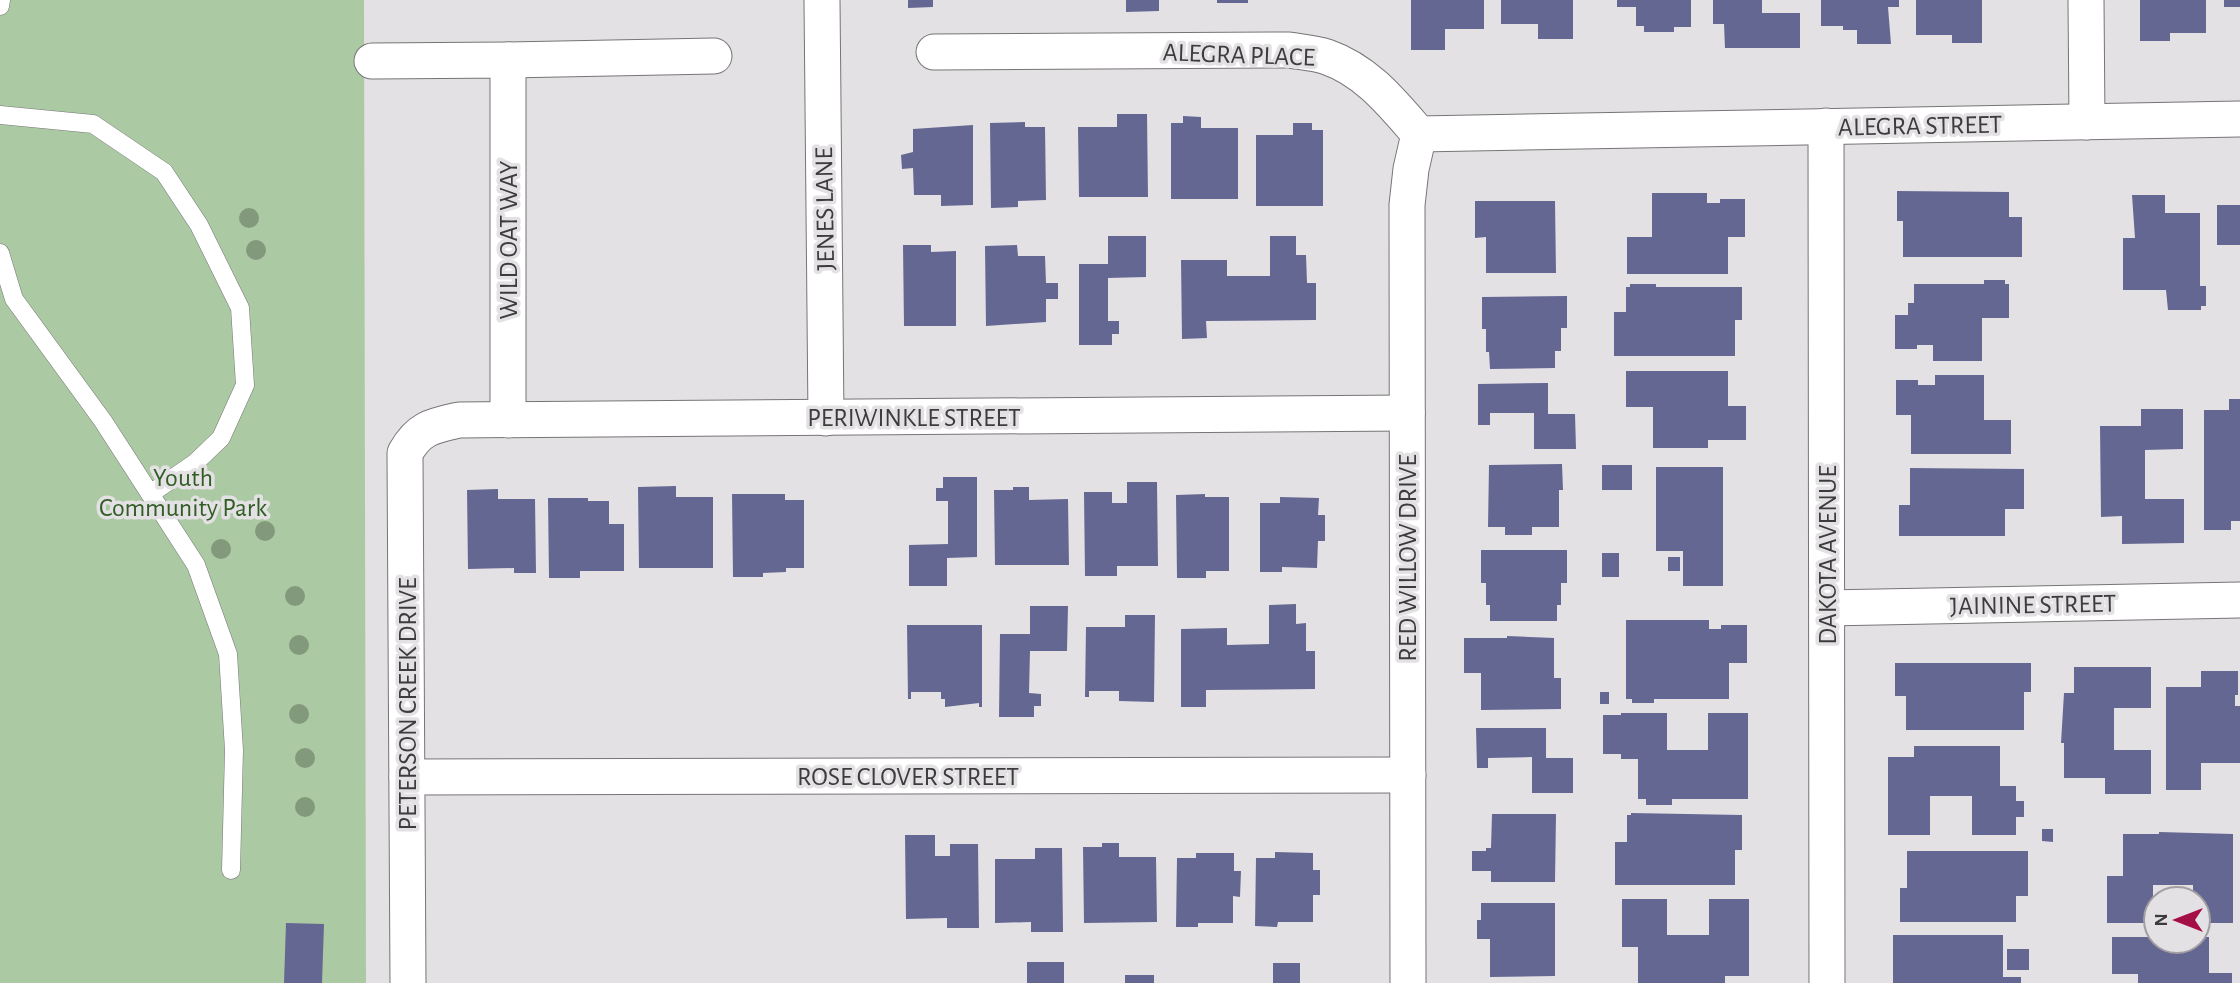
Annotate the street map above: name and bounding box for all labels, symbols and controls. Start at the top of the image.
street label: ALEGRA PLACE [1162,39,1316,71]
street label: ALEGRA STREET [1838,112,2003,140]
street label: JENES LANE [811,147,839,271]
street label: WILD OAT WAY [496,160,522,320]
street label: PERIWINKLE STREET [807,405,1021,431]
street label: RED WILLOW DRIVE [1395,454,1421,662]
park label: Youth Community Park [99,465,267,521]
street label: DAKOTA AVENUE [1815,465,1841,645]
street label: PETERSON CREEK DRIVE [395,577,421,831]
street label: JAININE STREET [1950,591,2117,619]
street label: ROSE CLOVER STREET [797,764,1019,790]
north arrow [2142,885,2212,955]
text: N [2152,913,2171,927]

